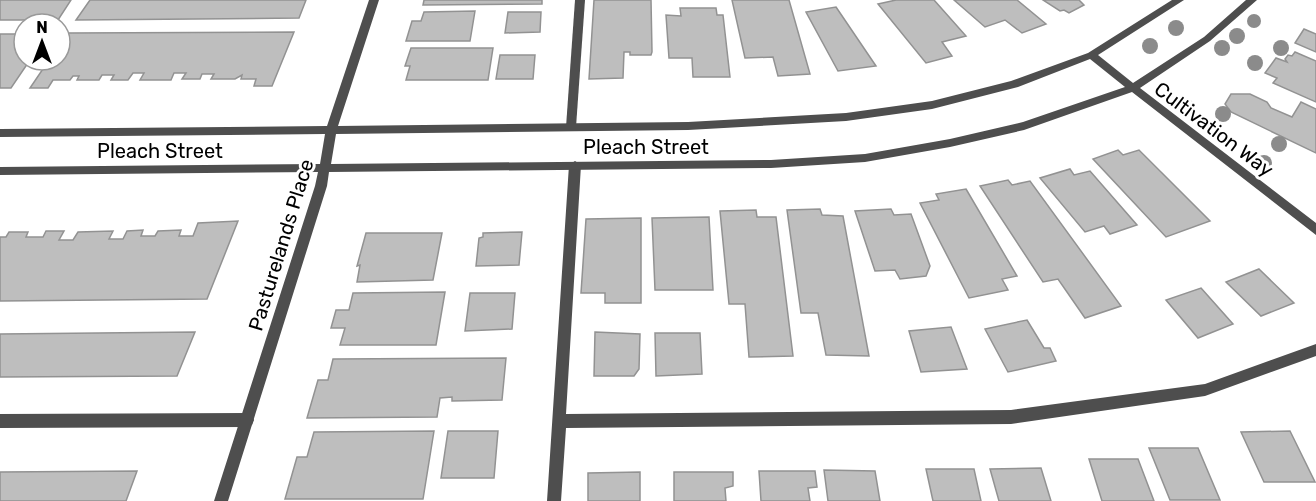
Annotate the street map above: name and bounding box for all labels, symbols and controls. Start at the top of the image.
north arrow [12,12,72,72]
text: N [36,18,48,37]
street label: Cultivation Way [1150,76,1278,182]
street label: Pleach Street [583,135,709,159]
street label: Pleach Street [97,139,223,163]
street label: Pasturelands Place [243,156,319,334]

